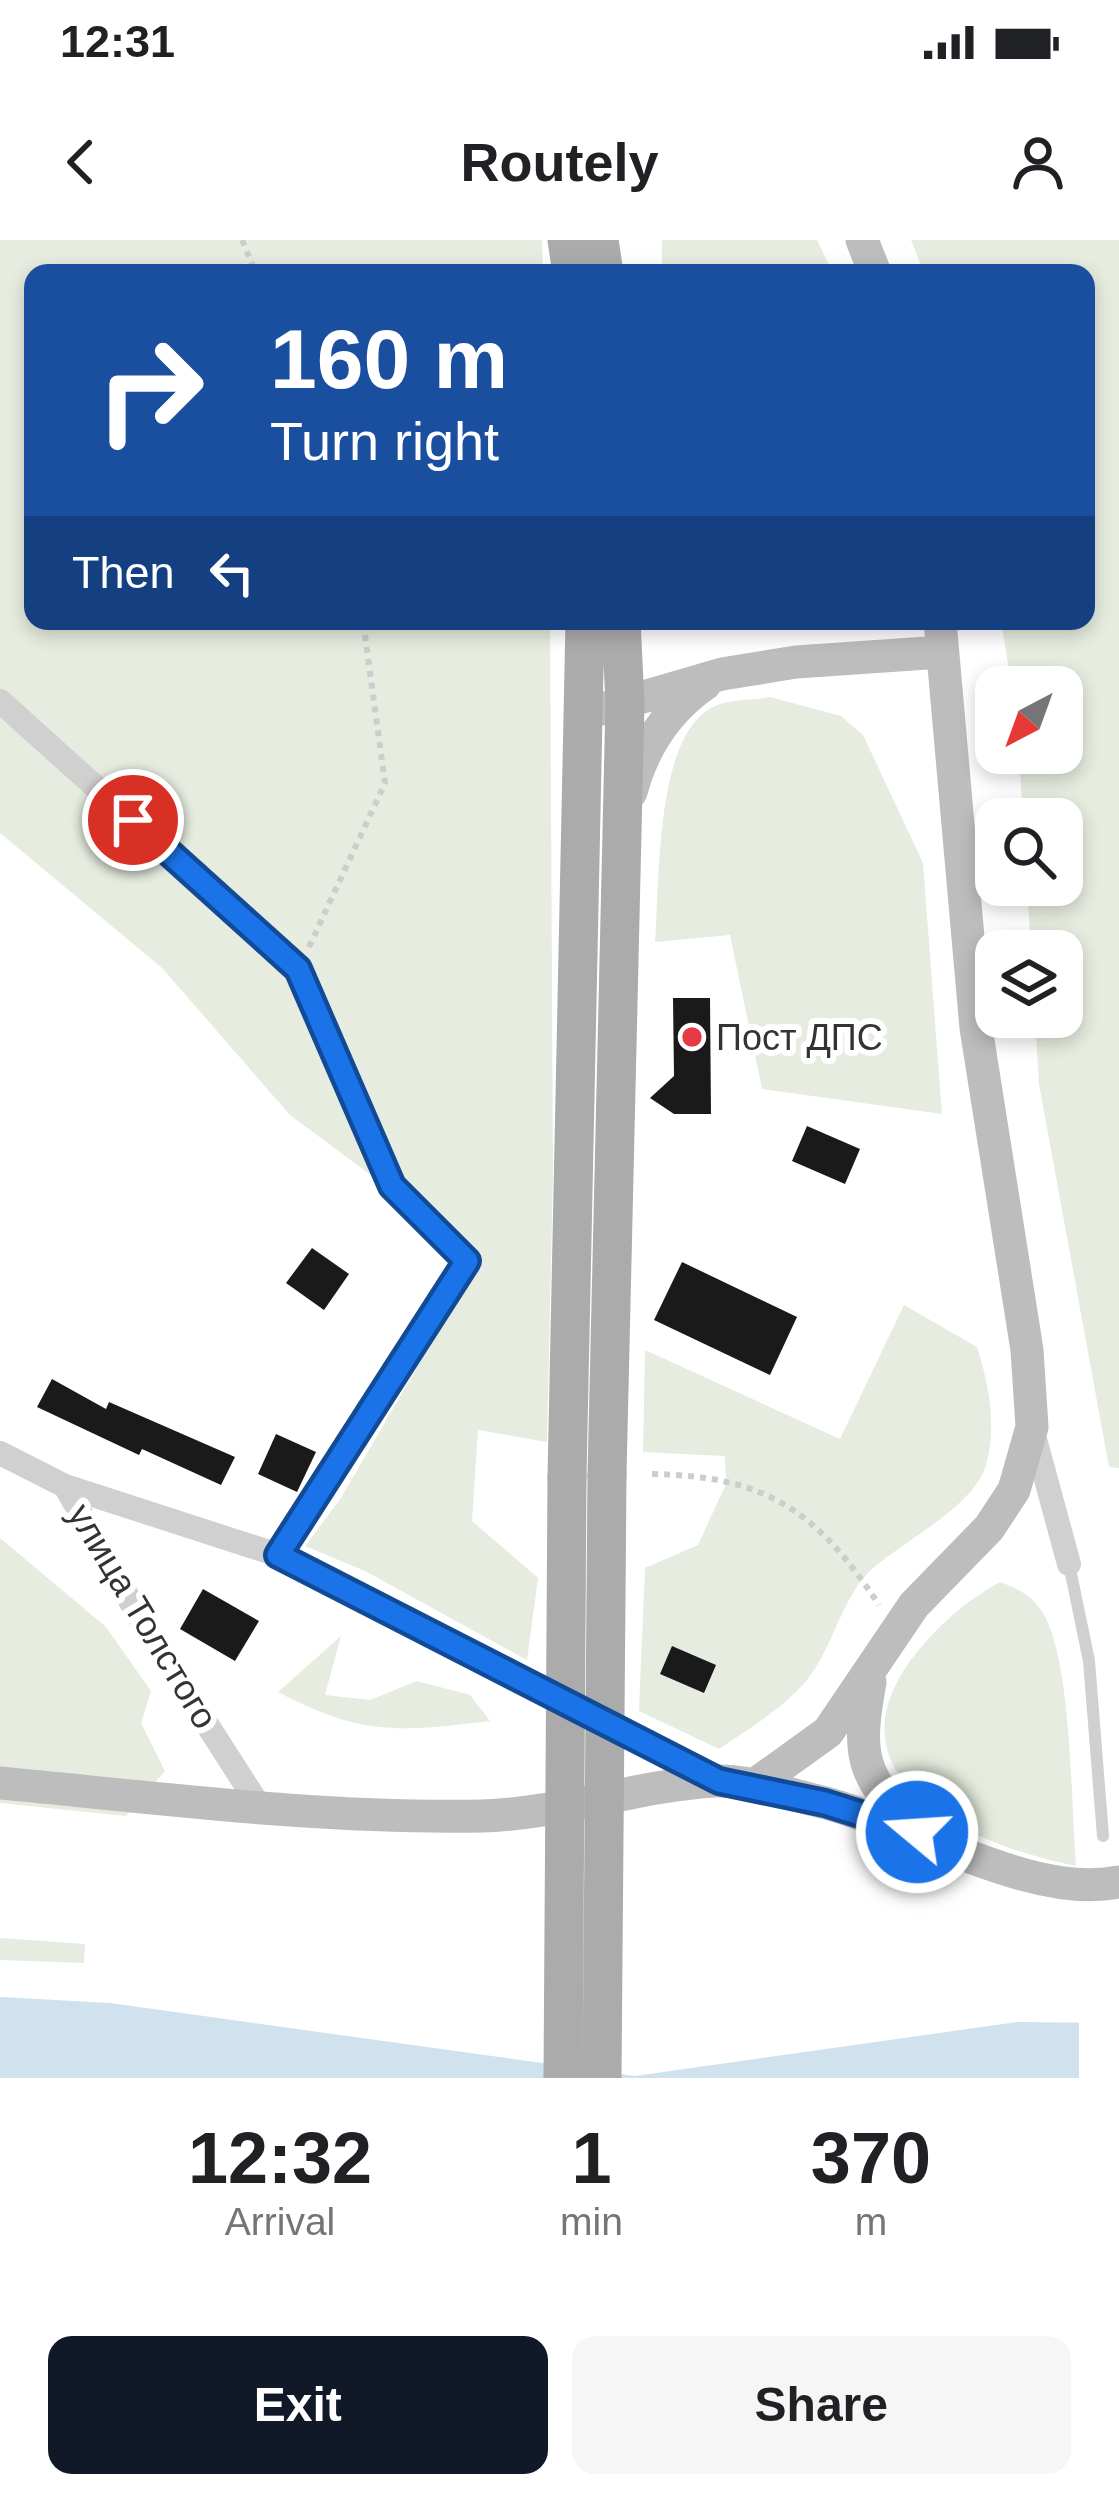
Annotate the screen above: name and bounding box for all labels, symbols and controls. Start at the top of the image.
text: 12:31 [60,16,175,67]
icon: back [48,129,114,195]
icon: person [1005,129,1071,195]
text: Routely [460,132,659,192]
icon: right [72,312,228,468]
text: 160 m [270,312,508,406]
text: Turn right [270,411,499,471]
icon: left [199,540,265,606]
text: Then [72,547,175,598]
north arrow [975,666,1083,774]
map controls [975,666,1083,1038]
pin [82,769,184,871]
icon: arrive [100,787,166,853]
button: search [975,798,1083,906]
button: layers [975,930,1083,1038]
place label: Пост ДПС [716,1017,883,1058]
marker: Пост ДПС [679,1024,705,1050]
street label: улица Толстого [60,1496,226,1736]
position arrow [854,1769,980,1895]
text: 12:32 [188,2118,372,2198]
text: 1 [571,2118,612,2198]
text: 370 [811,2118,931,2198]
text: Arrival [225,2200,335,2243]
text: min [560,2200,623,2243]
text: m [855,2200,887,2243]
button: Exit [48,2336,548,2474]
button: Share [572,2336,1071,2474]

